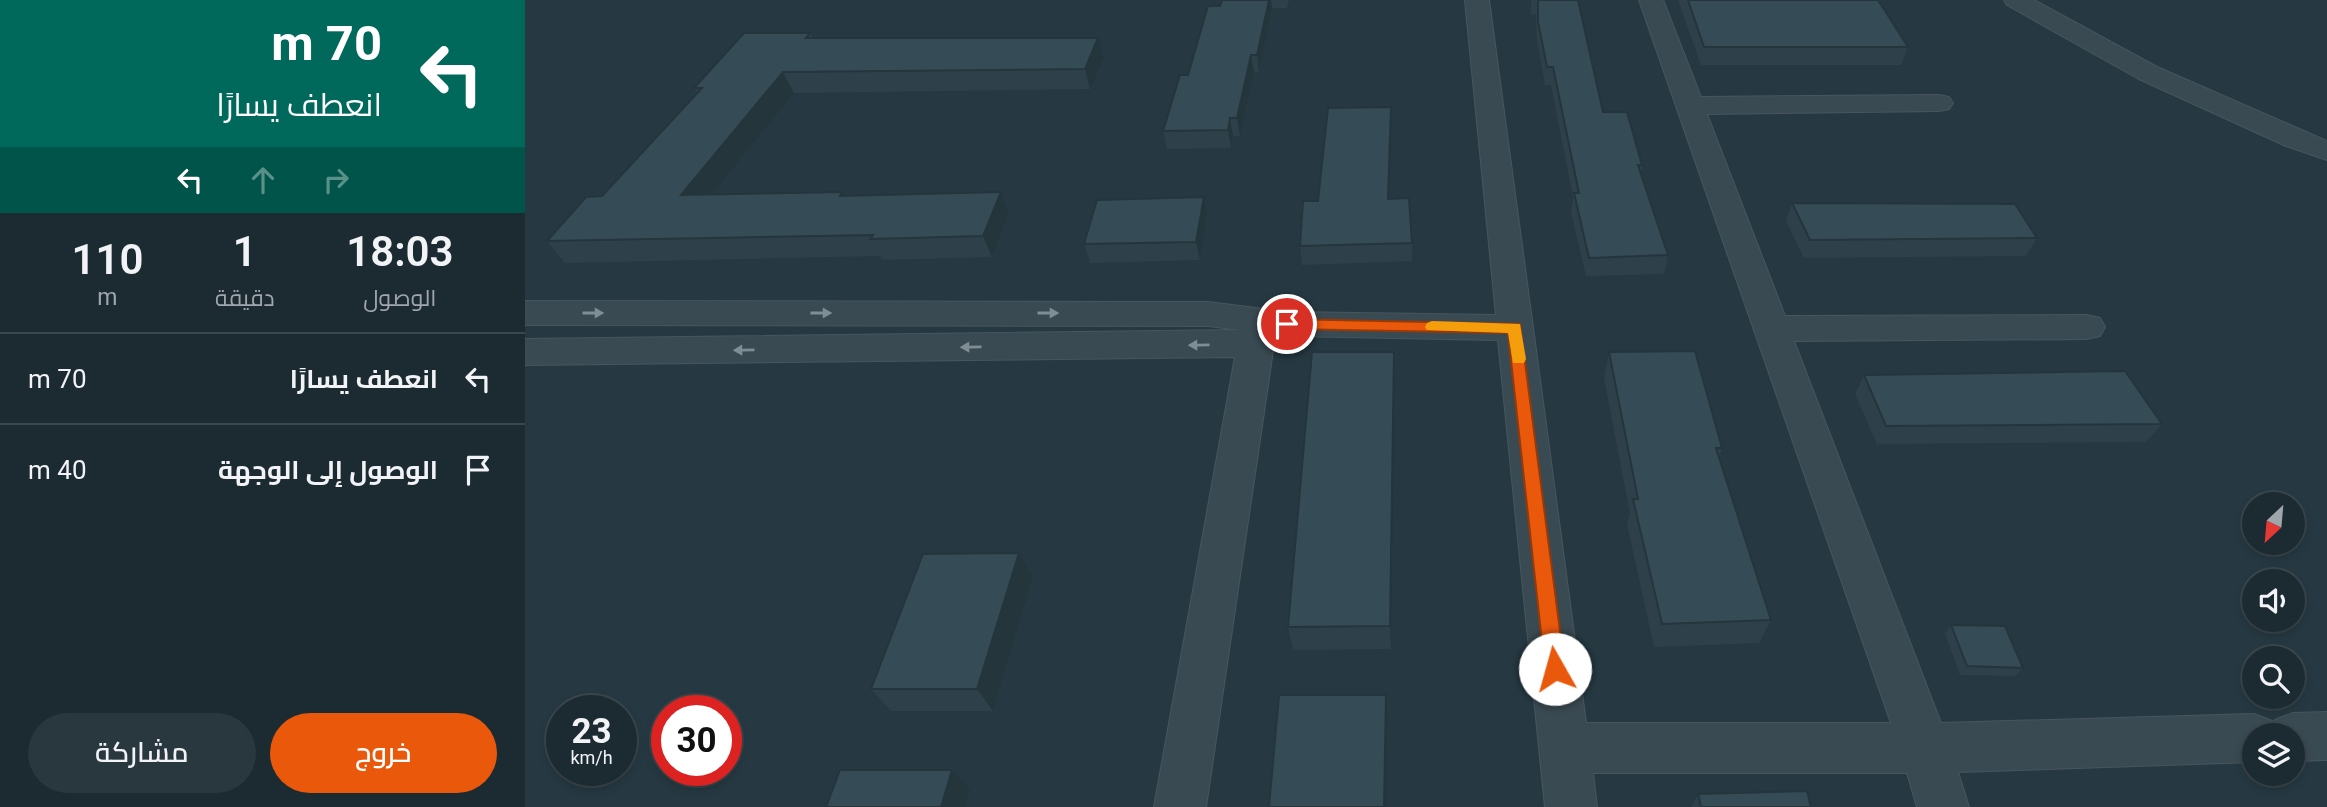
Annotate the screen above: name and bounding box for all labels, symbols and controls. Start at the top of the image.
text: 70 m [271,15,382,72]
icon: left [406,28,497,119]
text: انعطف يسارًا [216,86,382,124]
icon: left [171,161,209,199]
icon: ahead [244,161,282,199]
icon: right [317,161,355,199]
text: 1 [233,227,257,276]
text: 18:03 [346,227,454,276]
text: 110 [71,235,143,284]
text: m [97,284,118,311]
text: دقيقة [215,285,275,312]
text: الوصول [363,285,436,312]
pin [1257,294,1317,354]
icon: arrive [1268,305,1306,343]
one-way arrow [582,307,604,319]
one-way arrow [810,307,832,319]
one-way arrow [1037,307,1059,319]
one-way arrow [1187,339,1209,351]
one-way arrow [960,341,982,353]
one-way arrow [733,344,755,356]
icon: left [459,360,497,398]
text: 70 m [28,364,87,394]
text: انعطف يسارًا [290,364,438,394]
icon: arrive [459,451,497,489]
text: 40 m [28,455,87,485]
text: الوصول إلى الوجهة [218,455,438,485]
north arrow [2242,492,2305,555]
map controls [2242,492,2305,786]
button: sound [2242,569,2305,632]
position arrow [1518,632,1592,706]
button: search [2242,646,2305,709]
speed limit sign: 30 [651,695,742,786]
text: 23 [571,711,612,752]
button: مشاركة [28,713,256,793]
button: خروج [270,713,497,793]
button: layers [2242,723,2305,786]
text: km/h [570,747,613,768]

